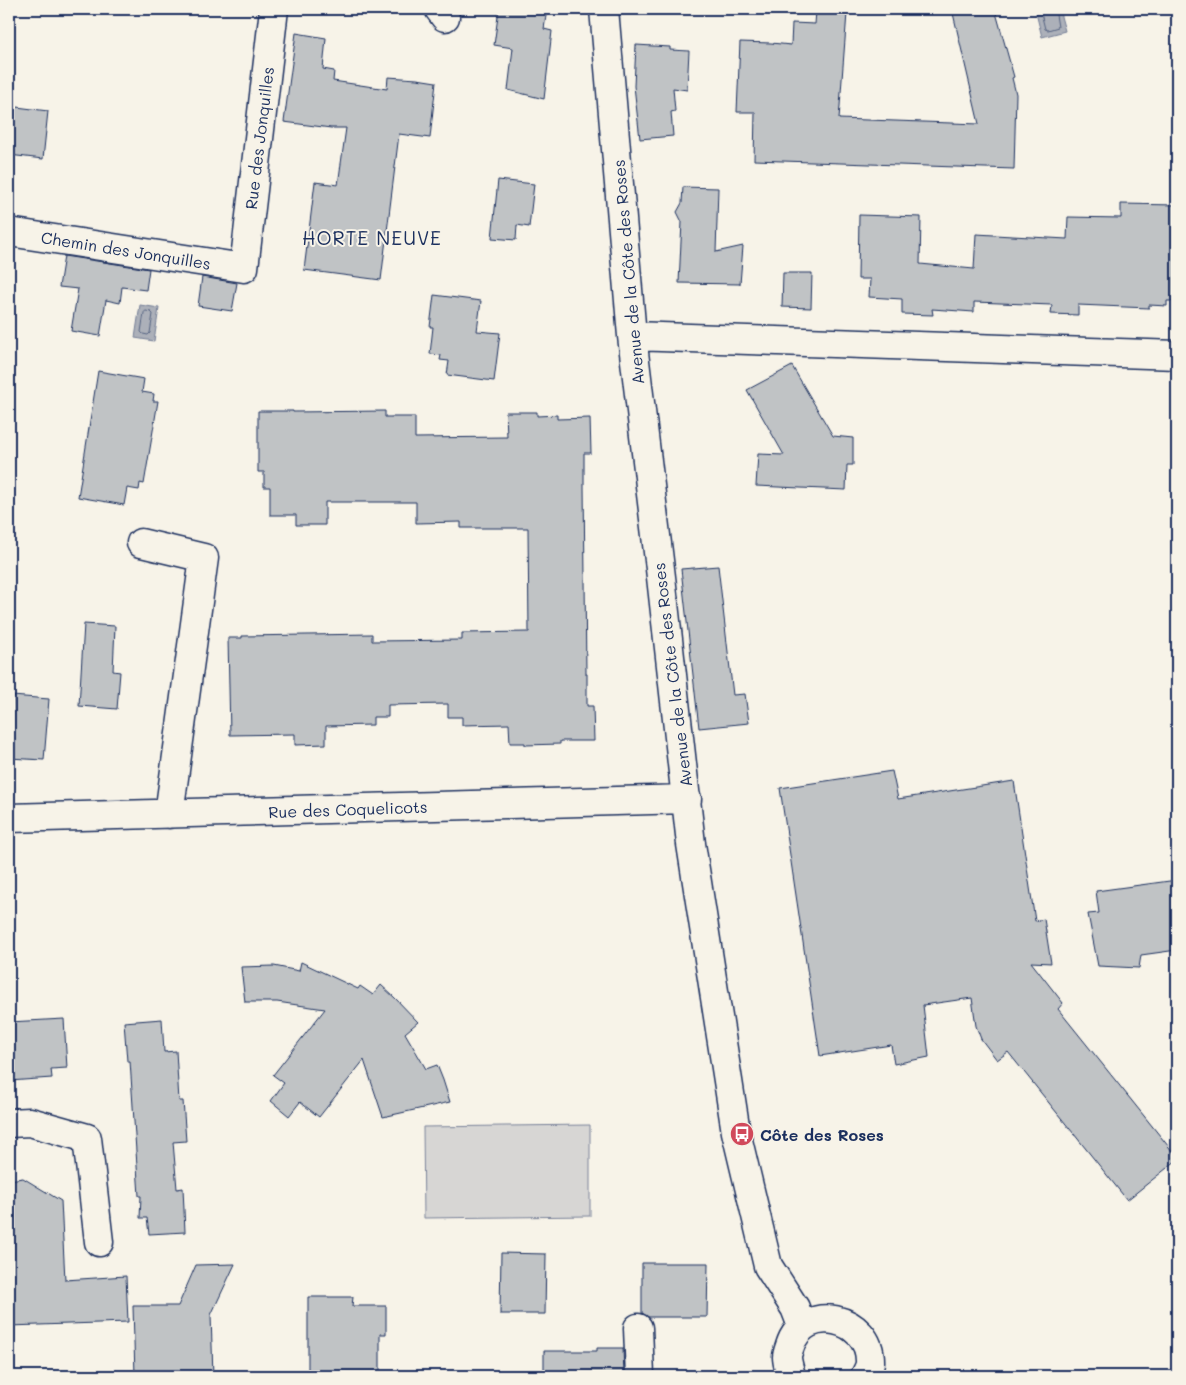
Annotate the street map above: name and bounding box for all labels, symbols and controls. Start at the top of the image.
street label: Rue des Jonquilles [240,65,278,211]
street label: Avenue de la Côte des Roses [608,159,648,385]
district label: HORTE NEUVE [302,225,442,250]
street label: Chemin des Jonquilles [40,226,212,274]
street label: Avenue de la Côte des Roses [648,562,696,788]
street label: Rue des Coquelicots [268,796,428,822]
bus stop icon: Côte des Roses [729,1121,755,1147]
place label: Côte des Roses [760,1124,884,1145]

